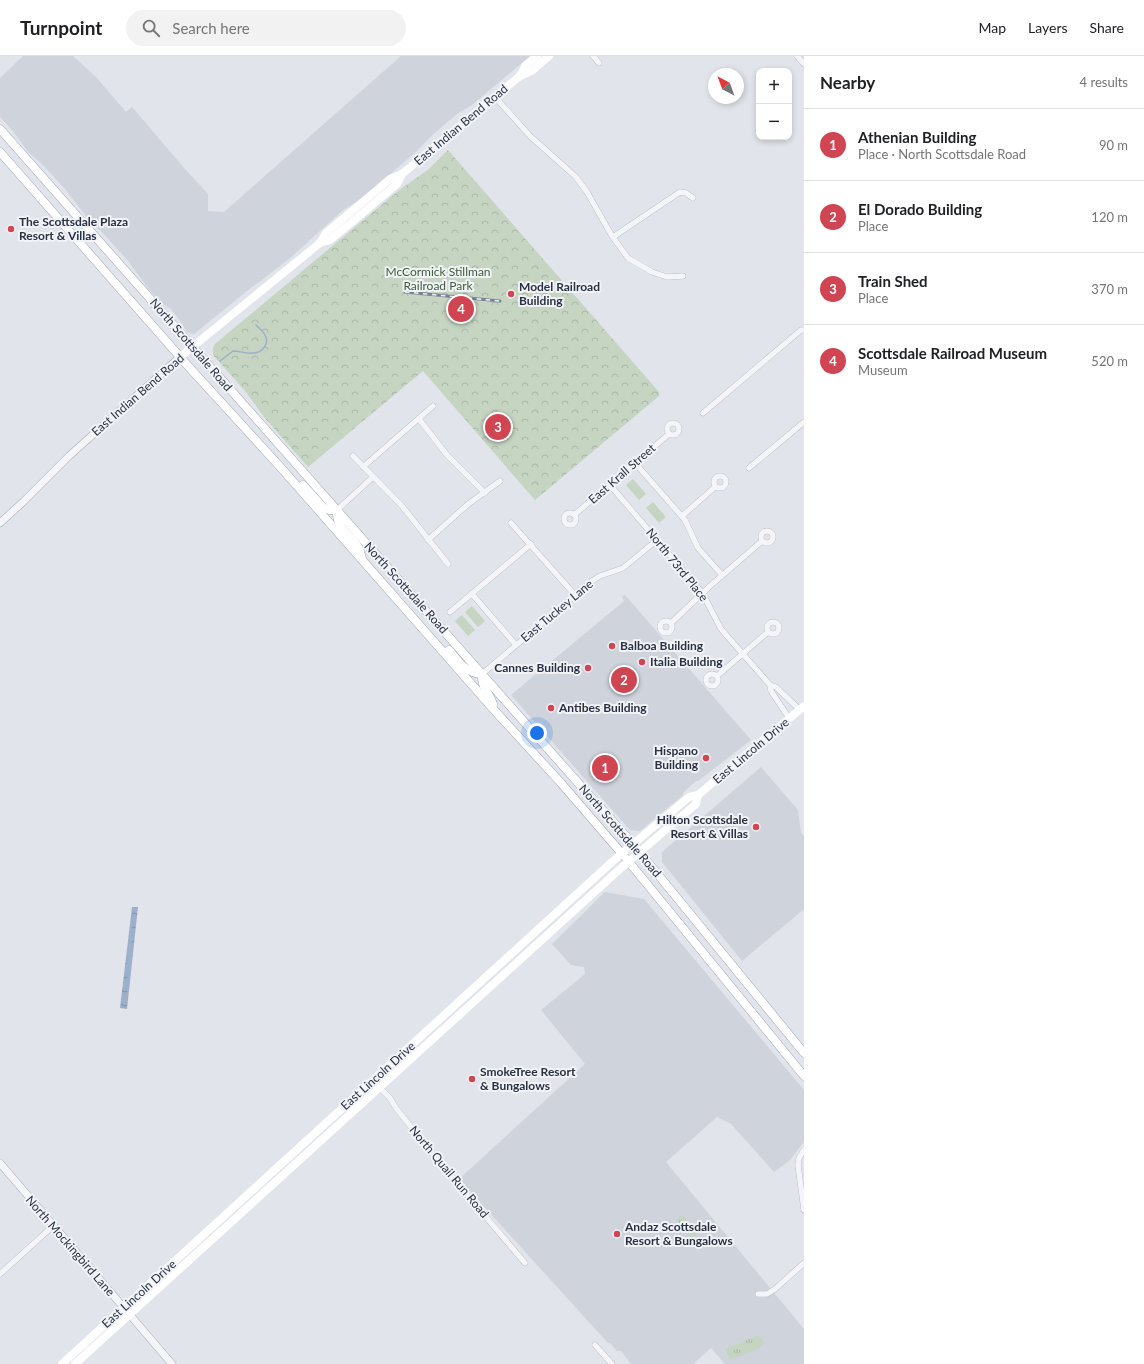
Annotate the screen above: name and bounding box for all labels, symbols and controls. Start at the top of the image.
search box [126,10,406,46]
text: Turnpoint [20,16,102,39]
icon: search [140,17,162,39]
text: Search here [172,19,250,37]
text: Map [978,19,1006,36]
text: Layers [1028,19,1068,36]
text: Share [1090,19,1124,36]
north arrow [708,68,744,104]
map controls [756,68,792,140]
button: + [756,68,792,104]
text: Nearby [820,72,875,93]
text: 4 results [1080,74,1128,90]
street label: East Indian Bend Road [411,81,511,168]
button: − [756,104,792,140]
text: Athenian Building [858,128,976,146]
text: 1 [829,137,837,153]
text: 90 m [1099,137,1128,153]
text: Place · North Scottsdale Road [858,146,1026,162]
text: El Dorado Building [858,200,982,218]
text: 2 [829,209,837,225]
text: 120 m [1091,209,1128,225]
place label: The Scottsdale Plaza Resort & Villas [19,214,128,243]
text: Place [858,218,888,234]
marker: The Scottsdale Plaza Resort & Villas [6,224,16,234]
park label: McCormick Stillman Railroad Park [385,264,491,293]
text: Train Shed [858,272,928,290]
place label: Model Railroad Building [519,279,600,308]
text: 3 [829,281,837,297]
text: 370 m [1091,281,1128,297]
marker: Model Railroad Building [506,289,516,299]
text: Place [858,290,888,306]
pin: 4 [448,294,474,324]
street label: North Scottsdale Road [147,295,236,394]
text: Scottsdale Railroad Museum [858,344,1047,362]
street label: East Indian Bend Road [88,350,187,439]
text: 4 [829,353,837,369]
text: 520 m [1091,353,1128,369]
text: Museum [858,362,908,378]
pin: 3 [485,412,511,442]
street label: East Krall Street [585,440,659,507]
street label: North 73rd Place [643,525,712,604]
street label: North Scottsdale Road [361,539,451,637]
street label: East Tuckey Lane [518,576,596,645]
place label: Balboa Building [620,638,704,653]
marker: Balboa Building [607,641,617,651]
place label: Italia Building [650,654,723,669]
marker: Italia Building [637,657,647,667]
place label: Cannes Building [494,660,581,675]
marker: Cannes Building [583,663,593,673]
pin: 2 [611,665,637,695]
place label: Antibes Building [558,700,647,715]
marker: Antibes Building [546,703,556,713]
street label: East Lincoln Drive [710,714,792,787]
your location [527,723,547,743]
place label: Hispano Building [654,743,699,772]
pin: 1 [592,753,618,783]
marker: Hispano Building [701,753,711,763]
street label: North Scottsdale Road [576,781,665,880]
place label: Hilton Scottsdale Resort & Villas [657,812,749,841]
marker: Hilton Scottsdale Resort & Villas [751,822,761,832]
street label: East Lincoln Drive [337,1038,418,1113]
place label: SmokeTree Resort & Bungalows [480,1064,576,1093]
marker: SmokeTree Resort & Bungalows [467,1074,477,1084]
street label: North Quail Run Road [407,1123,492,1221]
street label: North Mockingbird Lane [23,1192,118,1299]
place label: Andaz Scottsdale Resort & Bungalows [624,1219,733,1248]
marker: Andaz Scottsdale Resort & Bungalows [612,1229,622,1239]
street label: East Lincoln Drive [98,1256,179,1331]

